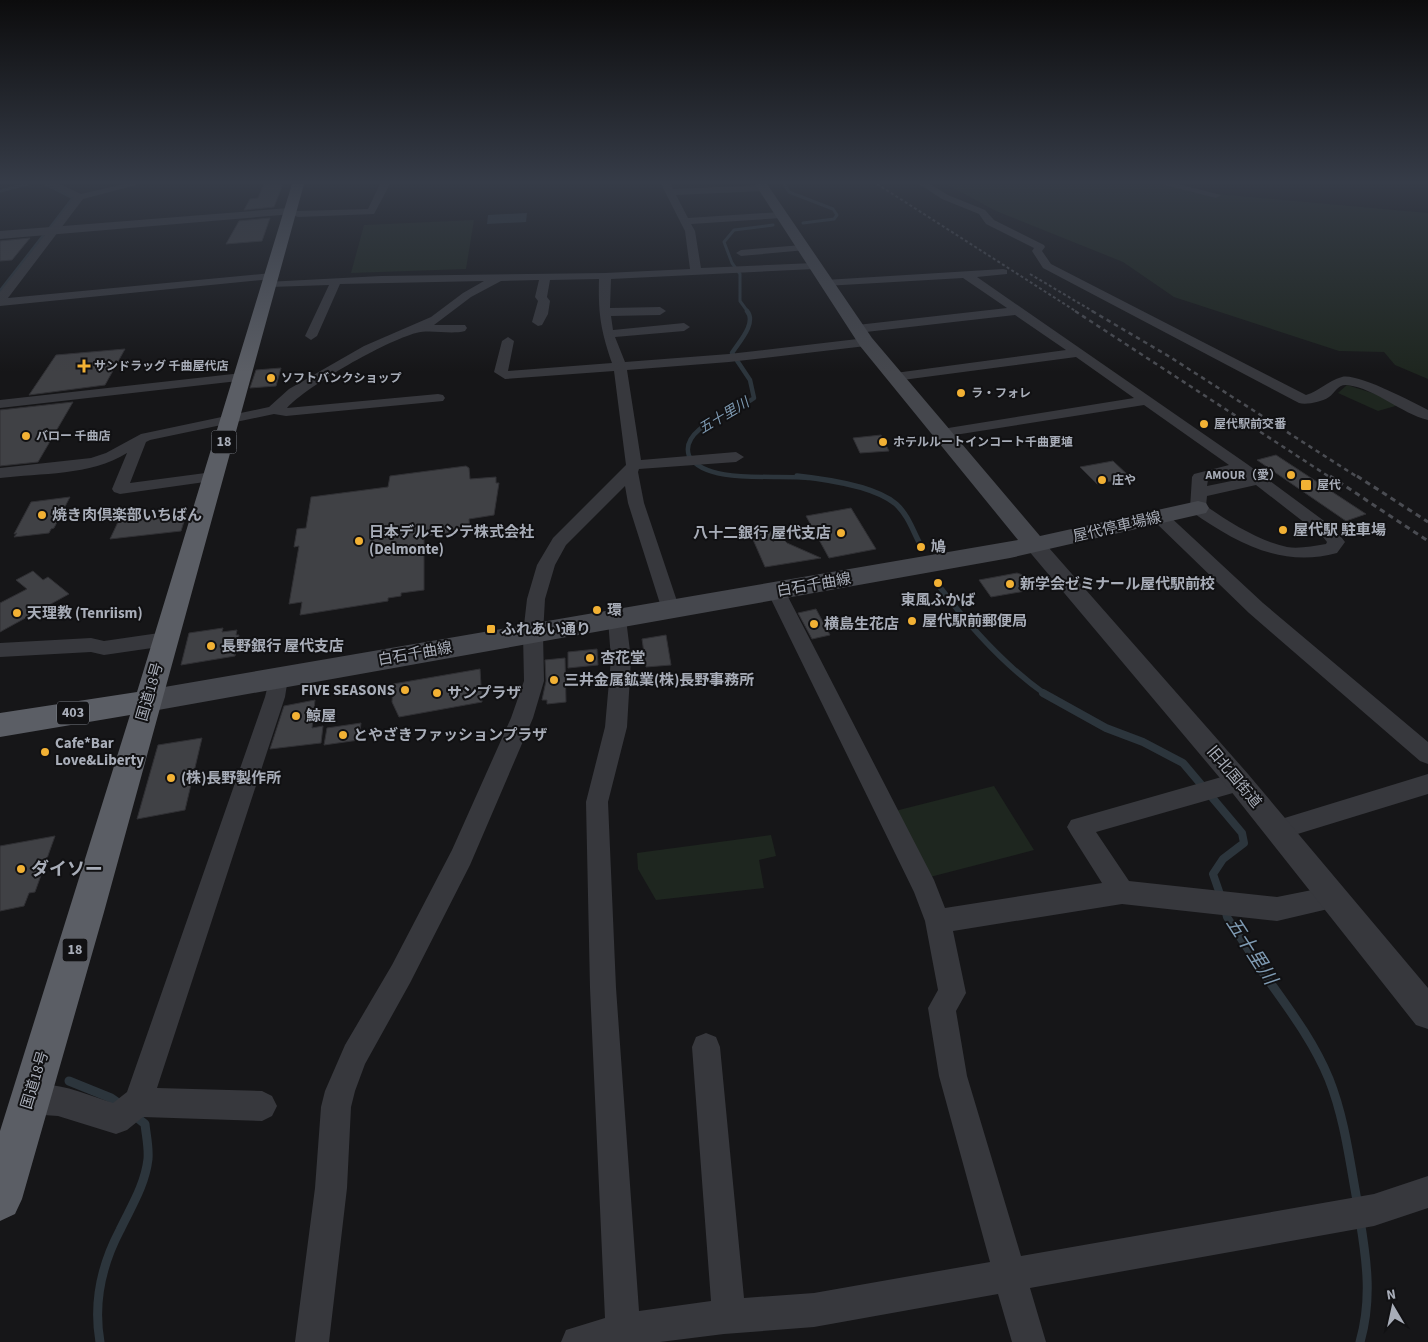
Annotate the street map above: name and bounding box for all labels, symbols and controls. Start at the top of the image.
place label: サンドラッグ 千曲屋代店 [94,358,228,375]
marker: サンドラッグ 千曲屋代店 [78,360,90,372]
place label: ソフトバンクショップ [281,370,402,387]
marker: ソフトバンクショップ [265,372,277,384]
place label: ラ・フォレ [971,385,1031,402]
marker: ラ・フォレ [955,387,967,399]
water label: 五十里川 [695,392,755,439]
place label: 屋代駅前交番 [1214,416,1287,433]
marker: 屋代駅前交番 [1198,418,1210,430]
place label: バロー 千曲店 [36,428,110,445]
marker: バロー 千曲店 [20,430,32,442]
road number: 18 [212,431,236,454]
place label: ホテルルートインコート千曲更埴 [893,434,1073,451]
marker: ホテルルートインコート千曲更埴 [877,436,889,448]
place label: AMOUR（愛） [1204,467,1281,484]
marker: AMOUR（愛） [1285,469,1297,481]
place label: 庄や [1112,472,1136,489]
marker: 庄や [1096,474,1108,486]
place label: 屋代 [1317,477,1341,494]
marker: 屋代 [1299,478,1313,492]
place label: 焼き肉倶楽部いちばん [52,505,202,526]
street label: 屋代停車場線 [1071,507,1163,547]
marker: 焼き肉倶楽部いちばん [36,509,48,521]
place label: 屋代駅 駐車場 [1293,520,1386,541]
place label: 日本デルモンテ株式会社 (Delmonte) [369,522,534,560]
place label: 八十二銀行 屋代支店 [693,523,831,544]
marker: 屋代駅 駐車場 [1277,524,1289,536]
marker: 八十二銀行 屋代支店 [835,527,847,539]
marker: 日本デルモンテ株式会社 (Delmonte) [353,535,365,547]
place label: 鳩 [931,537,946,558]
marker: 鳩 [915,541,927,553]
street label: 白石千曲線 [775,568,853,602]
place label: 新学会ゼミナール屋代駅前校 [1020,574,1215,595]
marker: 東風ふかば [932,577,944,589]
marker: 新学会ゼミナール屋代駅前校 [1004,578,1016,590]
place label: 東風ふかば [900,590,976,611]
place label: 環 [607,600,622,621]
place label: 天理教 (Tenriism) [27,603,143,624]
marker: 環 [591,604,603,616]
marker: 天理教 (Tenriism) [11,607,23,619]
place label: 屋代駅前郵便局 [922,611,1027,632]
place label: 横島生花店 [824,614,899,635]
marker: 屋代駅前郵便局 [906,615,918,627]
marker: 横島生花店 [808,618,820,630]
place label: ふれあい通り [501,619,591,640]
marker: ふれあい通り [485,623,497,635]
place label: 長野銀行 屋代支店 [221,636,344,657]
street label: 白石千曲線 [376,637,454,671]
marker: 長野銀行 屋代支店 [205,640,217,652]
place label: 杏花堂 [600,648,645,669]
marker: 杏花堂 [584,652,596,664]
street label: 国道18号 [132,660,168,724]
place label: 三井金属鉱業(株)長野事務所 [564,670,754,691]
marker: 三井金属鉱業(株)長野事務所 [548,674,560,686]
place label: FIVE SEASONS [301,680,395,701]
place label: サンプラザ [447,683,522,704]
marker: FIVE SEASONS [399,684,411,696]
marker: サンプラザ [431,687,443,699]
road number: 403 [57,701,89,724]
place label: 鯨屋 [306,706,336,727]
marker: 鯨屋 [290,710,302,722]
place label: とやざきファッションプラザ [353,725,548,746]
marker: とやざきファッションプラザ [337,729,349,741]
place label: Cafe*Bar Love&Liberty [55,733,144,771]
street label: 旧北国街道 [1202,742,1266,812]
marker: Cafe*Bar Love&Liberty [39,746,51,758]
place label: (株)長野製作所 [181,768,281,789]
marker: (株)長野製作所 [165,772,177,784]
place label: ダイソー [31,857,103,882]
marker: ダイソー [15,863,27,875]
water label: 五十里川 [1219,912,1284,992]
road number: 18 [62,938,88,962]
street label: 国道18号 [16,1048,54,1112]
north arrow [1368,1282,1418,1332]
text: N [1385,1285,1397,1306]

